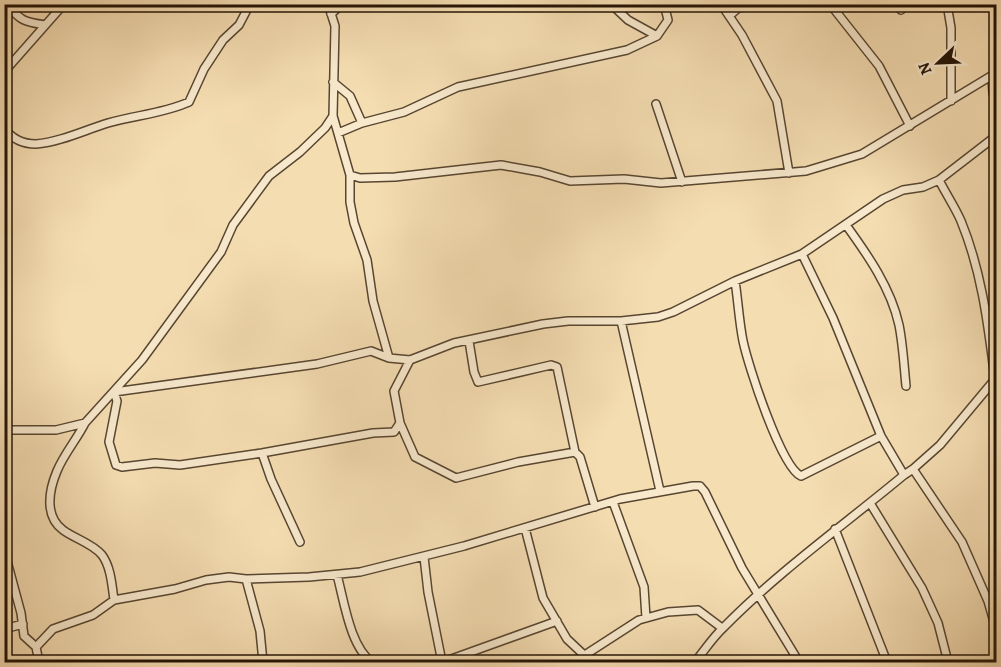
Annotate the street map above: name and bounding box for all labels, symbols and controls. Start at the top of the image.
north arrow [908,33,968,93]
text: N [913,58,938,78]

